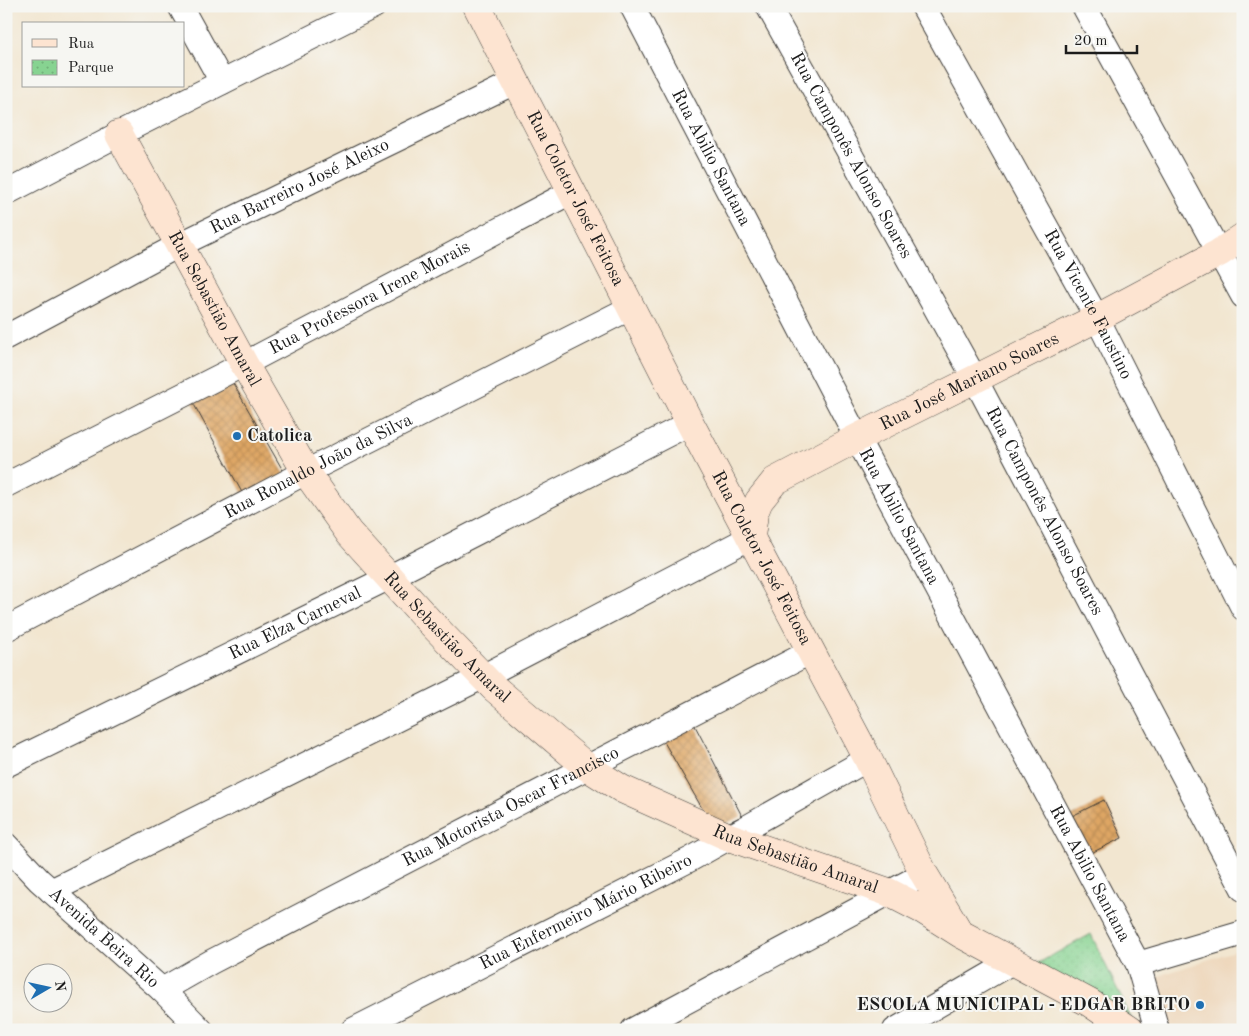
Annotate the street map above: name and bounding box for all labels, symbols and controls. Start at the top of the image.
legend [22,22,185,88]
scale bar [1066,22,1138,54]
text: 20 m [1074,34,1108,49]
text: Rua [68,37,95,52]
street label: Rua Camponês Alonso Soares [787,50,915,262]
text: Parque [68,61,114,76]
street label: Rua Abilio Santana [668,86,754,229]
street label: Rua Coletor José Feitosa [523,108,627,289]
street label: Rua Barreiro José Aleixo [207,135,392,237]
street label: Rua Vicente Faustino [1041,226,1135,382]
street label: Rua Sebastião Amaral [165,228,264,390]
street label: Rua Professora Irene Morais [266,238,473,358]
street label: Rua José Mariano Soares [877,329,1062,434]
street label: Rua Camponês Alonso Soares [982,404,1107,619]
street label: Rua Ronaldo João da Silva [221,411,415,522]
place label: Catolica [247,427,312,445]
marker: Catolica [231,430,243,442]
street label: Rua Abilio Santana [855,445,943,588]
street label: Rua Coletor José Feitosa [708,468,815,648]
street label: Rua Sebastião Amaral [380,568,514,706]
street label: Rua Elza Carneval [226,583,364,663]
street label: Rua Motorista Oscar Francisco [400,743,622,870]
street label: Rua Abilio Santana [1046,802,1133,945]
street label: Rua Sebastião Amaral [710,822,881,897]
street label: Rua Enfermeiro Mário Ribeiro [477,851,695,973]
street label: Avenida Beira Rio [45,884,162,992]
north arrow [22,964,72,1014]
text: N [52,980,68,993]
place label: ESCOLA MUNICIPAL - EDGAR BRITO [857,996,1190,1014]
marker: ESCOLA MUNICIPAL - EDGAR BRITO [1194,999,1206,1011]

